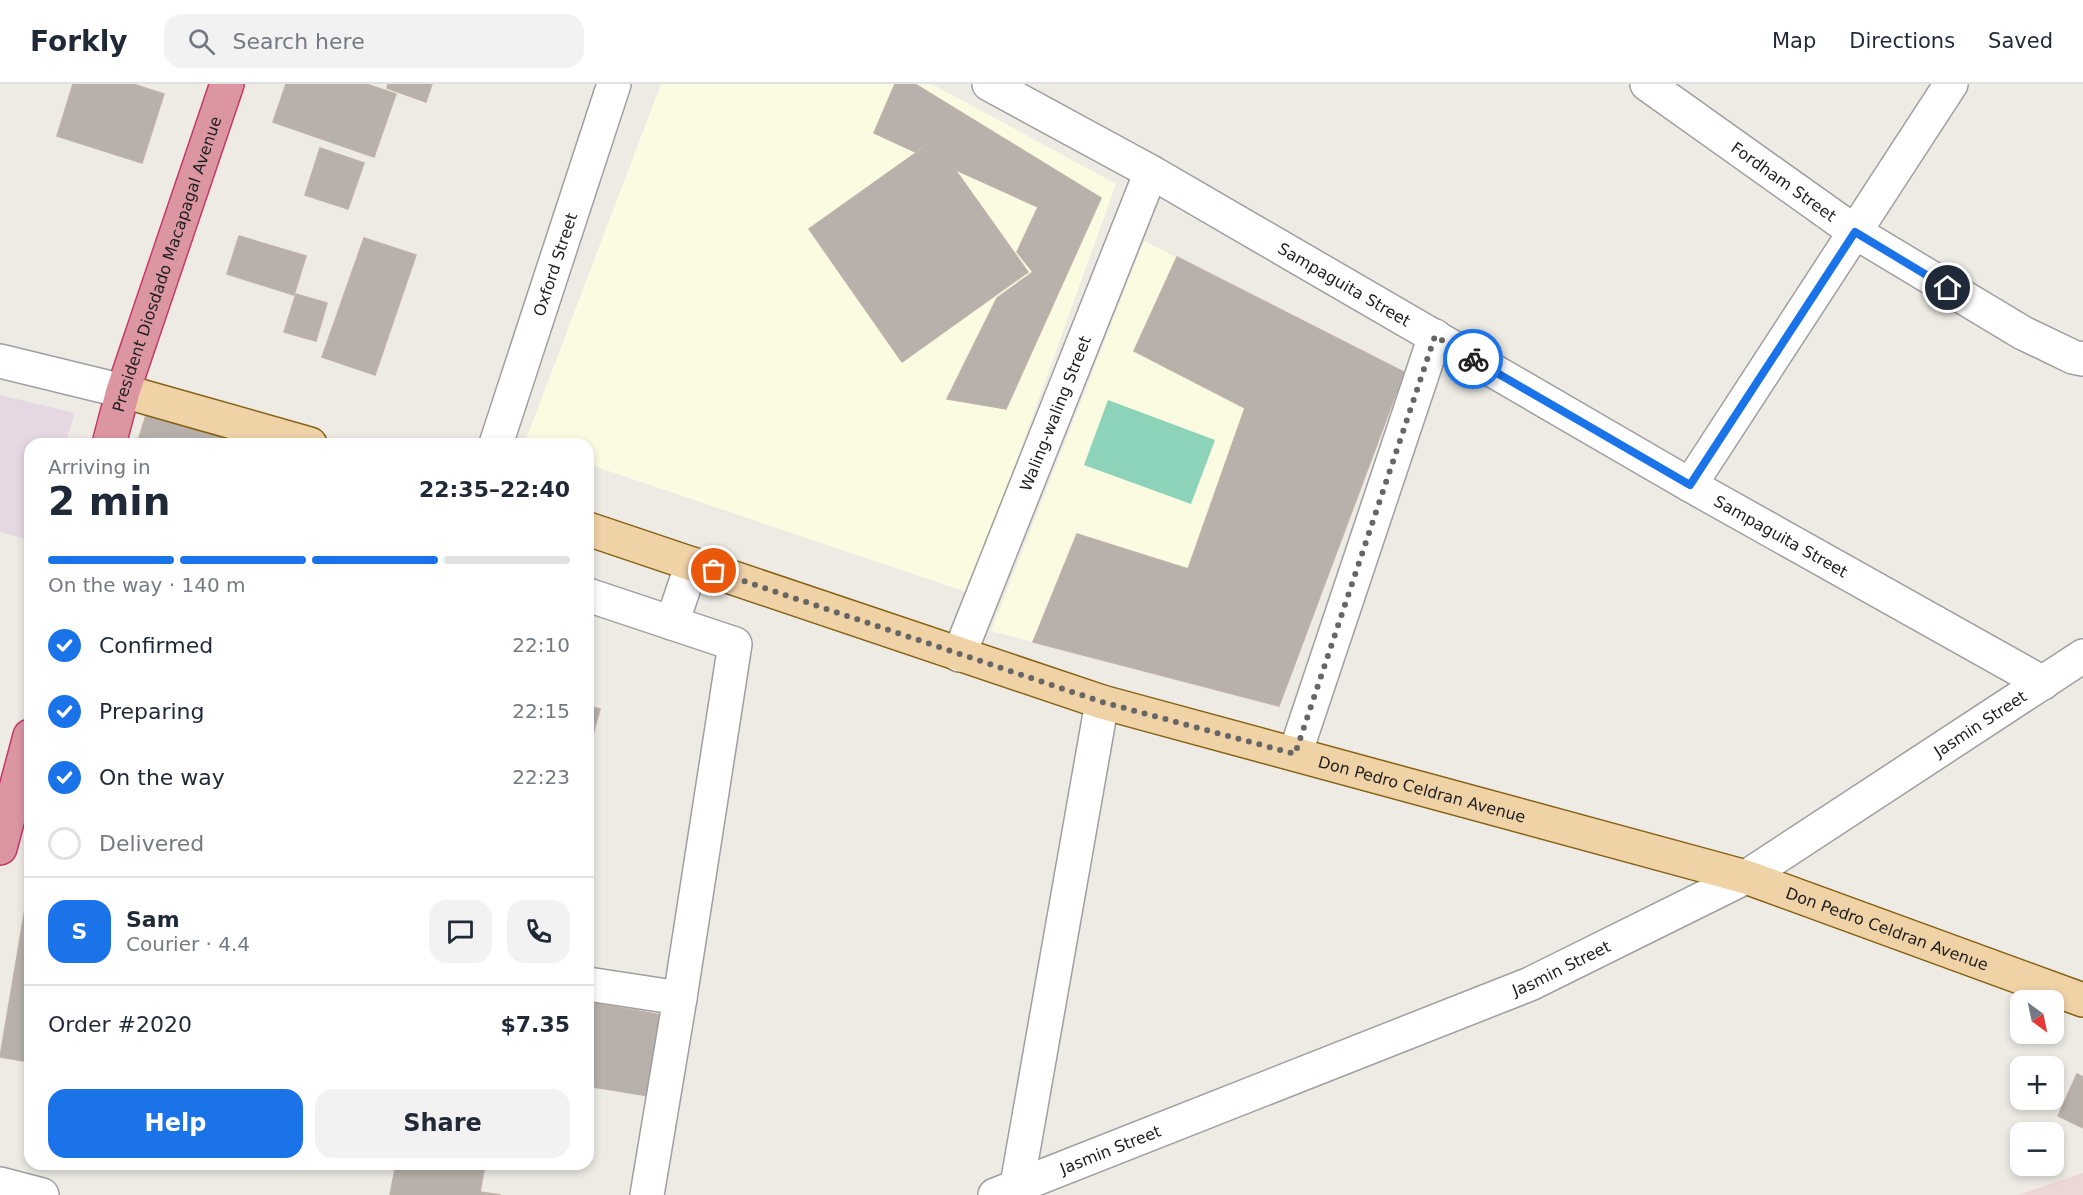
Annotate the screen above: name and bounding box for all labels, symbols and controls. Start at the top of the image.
search box [164,14,584,68]
text: Forkly [30,25,128,58]
icon: search [185,25,218,58]
text: Search here [233,29,365,54]
text: Map [1772,29,1816,53]
text: Directions [1849,29,1955,53]
text: Saved [1988,29,2053,53]
street label: President Diosdado Macapagal Avenue [109,114,225,414]
street label: Fordham Street [1728,138,1840,226]
street label: Oxford Street [530,210,581,319]
street label: Sampaguita Street [1274,239,1414,331]
pin [1922,262,1973,313]
icon: home [1931,271,1964,304]
courier [1443,329,1503,389]
street label: Waling-waling Street [1016,333,1095,494]
icon: bike [1457,343,1490,376]
text: Arriving in [48,455,151,479]
text: 22:35–22:40 [419,477,570,502]
text: 2 min [48,479,170,524]
street label: Sampaguita Street [1711,491,1851,581]
pin [688,545,739,596]
icon: bag [697,554,730,587]
text: On the way · 140 m [48,573,246,597]
icon: check [48,629,81,662]
text: Confirmed [99,633,213,658]
text: 22:10 [512,633,570,657]
street label: Jasmin Street [1930,687,2030,762]
icon: check [48,695,81,728]
text: Preparing [99,699,205,724]
text: 22:15 [512,699,570,723]
street label: Don Pedro Celdran Avenue [1316,752,1528,827]
icon: check [48,761,81,794]
text: On the way [99,765,225,790]
text: 22:23 [512,765,570,789]
text: Delivered [99,831,204,856]
street label: Don Pedro Celdran Avenue [1783,883,1991,975]
button: chat [429,900,492,963]
button: phone [507,900,570,963]
text: Sam [126,907,180,932]
text: S [72,919,87,944]
text: Courier · 4.4 [126,932,250,956]
street label: Jasmin Street [1509,937,1614,1000]
north arrow [2010,990,2064,1044]
map controls [2010,990,2064,1176]
text: Order #2020 [48,1012,192,1037]
text: $7.35 [500,1012,570,1037]
button: + [2010,1056,2064,1110]
button: Help [48,1089,303,1158]
button: Share [315,1089,570,1158]
street label: Jasmin Street [1056,1122,1164,1179]
button: − [2010,1122,2064,1176]

